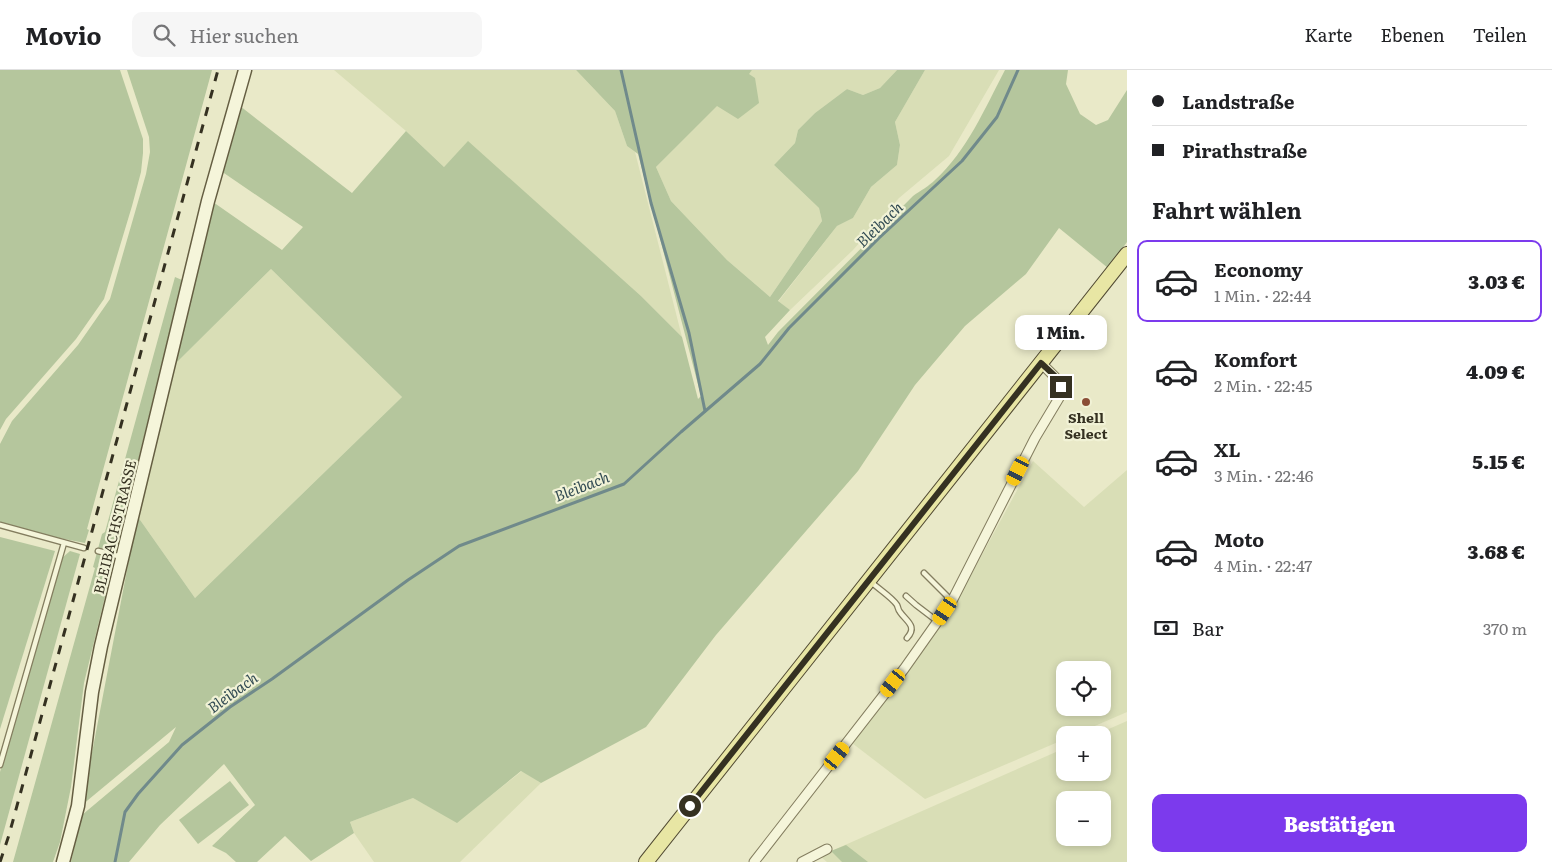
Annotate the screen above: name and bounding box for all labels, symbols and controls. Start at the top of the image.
search box [132,12,482,57]
text: Movio [25,17,102,52]
icon: search [150,21,178,49]
text: Hier suchen [190,21,299,49]
text: Karte [1305,21,1352,48]
text: Ebenen [1380,21,1445,48]
text: Teilen [1473,21,1527,48]
text: Landstraße [1182,87,1295,115]
text: Pirathstraße [1182,136,1307,164]
text: Fahrt wählen [1152,193,1302,226]
water label: Bleibach [850,196,908,252]
text: Economy [1214,255,1303,283]
icon: car [1154,259,1199,304]
text: 3.03 € [1468,267,1525,295]
text: 1 Min. · 22:44 [1214,283,1311,307]
callout: 1 Min. [1015,314,1107,350]
text: 1 Min. [1037,320,1085,344]
text: Komfort [1214,345,1297,373]
icon: car [1154,349,1199,394]
text: 4.09 € [1466,357,1525,385]
text: 2 Min. · 22:45 [1214,373,1312,397]
route end [1050,376,1072,398]
marker: Shell Select [1080,396,1092,408]
place label: Shell Select [1064,407,1108,443]
text: XL [1214,435,1241,463]
icon: car [1154,439,1199,484]
text: 5.15 € [1472,447,1525,475]
car [1004,454,1031,488]
street label: BLEIBACHSTRASSE [88,457,140,596]
text: 3 Min. · 22:46 [1214,463,1313,487]
water label: Bleibach [551,465,612,507]
text: Moto [1214,525,1264,553]
icon: car [1154,529,1199,574]
text: 3.68 € [1468,537,1525,565]
text: 4 Min. · 22:47 [1214,553,1312,577]
car [930,594,959,628]
icon: cash [1152,614,1180,642]
text: Bar [1192,614,1224,642]
text: 370 m [1483,616,1527,640]
map controls [1056,661,1111,846]
button: locate [1056,661,1111,716]
water label: Bleibach [202,666,262,718]
car [877,667,908,699]
button: + [1056,726,1111,781]
car [821,740,852,772]
button: − [1056,791,1111,846]
button: Bestätigen [1152,794,1527,852]
route start [679,795,701,817]

